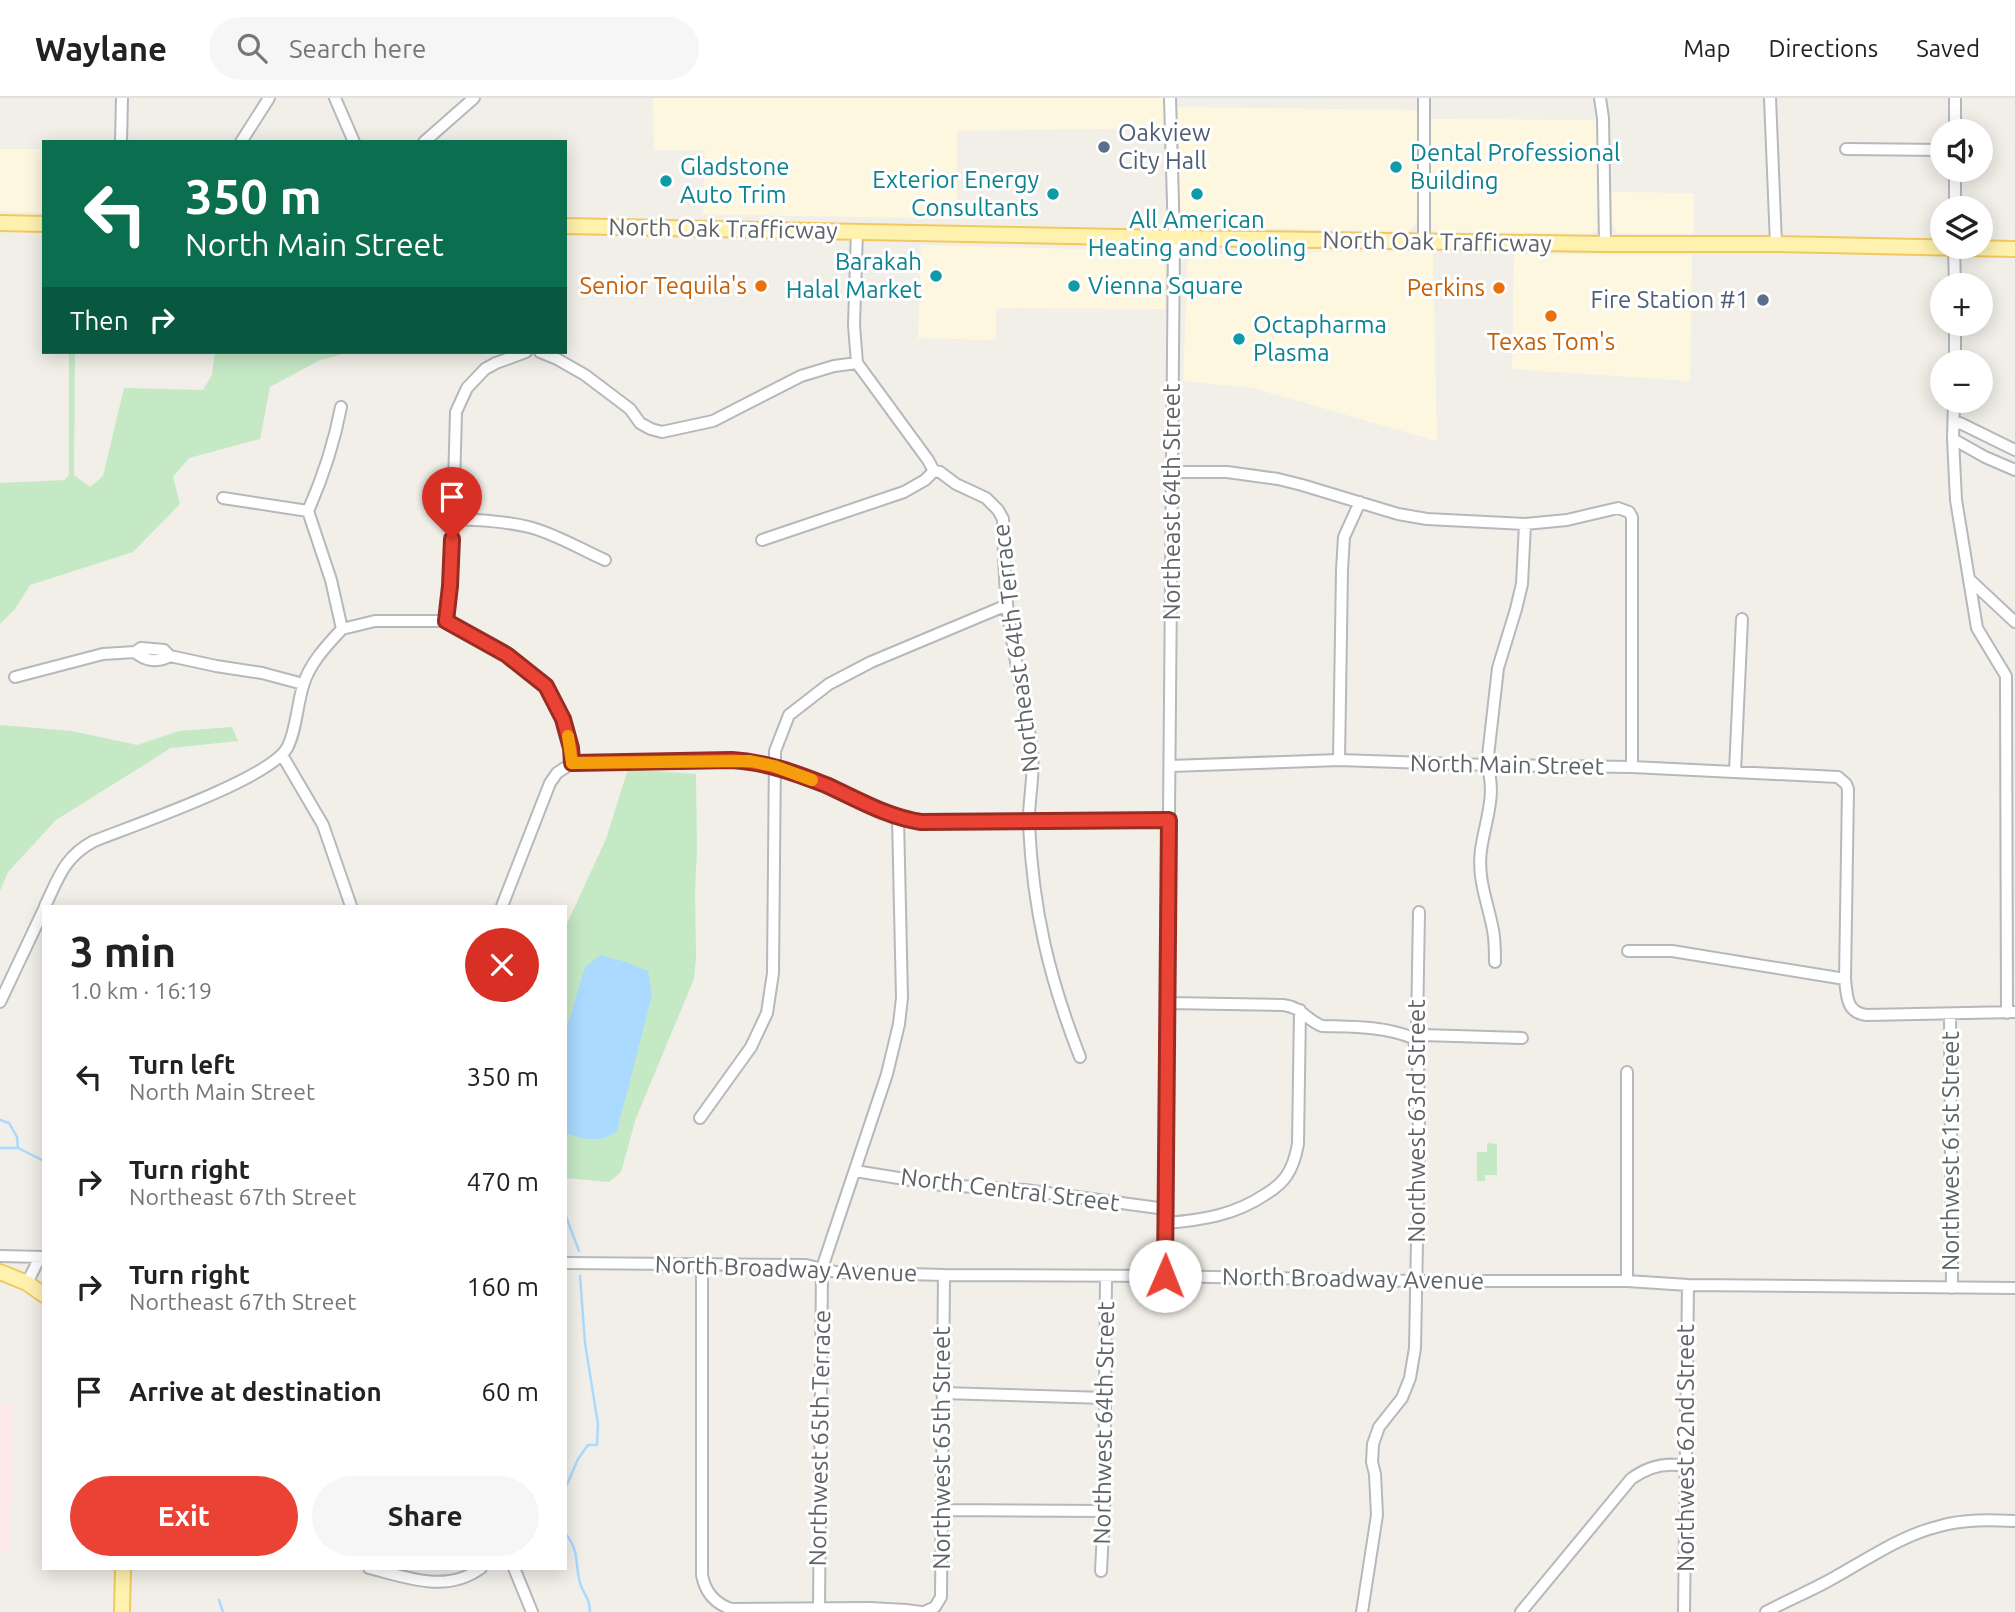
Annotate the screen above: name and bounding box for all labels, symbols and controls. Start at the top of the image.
search box [209,17,699,80]
icon: search [233,29,271,67]
text: Waylane [35,30,167,67]
text: Search here [289,34,426,63]
text: Map [1683,35,1730,62]
text: Directions [1768,35,1878,62]
text: Saved [1916,35,1980,62]
place label: Oakview City Hall [1118,119,1211,174]
map controls [1930,119,1993,413]
button: sound [1930,119,1993,182]
marker: Oakview City Hall [1096,139,1112,155]
place label: Dental Professional Building [1410,139,1620,194]
place label: Gladstone Auto Trim [680,153,789,208]
marker: Dental Professional Building [1388,159,1404,175]
place label: Exterior Energy Consultants [872,166,1039,221]
icon: left [70,168,161,259]
text: 350 m [185,168,322,223]
marker: Gladstone Auto Trim [658,173,674,189]
marker: Exterior Energy Consultants [1045,186,1061,202]
marker: All American Heating and Cooling [1189,186,1205,202]
button: layers [1930,196,1993,259]
place label: All American Heating and Cooling [1088,206,1306,261]
street label: North Oak Trafficway [608,213,838,244]
text: North Main Street [185,226,444,262]
street label: North Oak Trafficway [1322,226,1552,257]
place label: Barakah Halal Market [786,248,923,303]
marker: Barakah Halal Market [928,268,944,284]
place label: Senior Tequila's [580,272,747,299]
place label: Vienna Square [1088,272,1243,299]
button: + [1930,273,1993,336]
place label: Perkins [1407,274,1485,301]
marker: Senior Tequila's [753,278,769,294]
marker: Vienna Square [1066,278,1082,294]
marker: Perkins [1491,280,1507,296]
place label: Fire Station #1 [1591,286,1749,313]
marker: Fire Station #1 [1755,292,1771,308]
icon: right [143,301,181,339]
text: Then [70,306,129,335]
marker: Texas Tom's [1543,308,1559,324]
place label: Octapharma Plasma [1253,311,1387,366]
place label: Texas Tom's [1487,328,1615,355]
marker: Octapharma Plasma [1231,331,1247,347]
button: − [1930,350,1993,413]
street label: Northeast 64th Street [1158,383,1185,621]
pin [422,467,482,539]
icon: arrive [433,478,471,516]
street label: Northeast 64th Terrace [987,522,1044,774]
street label: North Main Street [1410,749,1605,780]
text: 3 min [70,928,176,975]
button: close [465,928,539,1002]
text: 1.0 km · 16:19 [70,978,212,1003]
street label: Northwest 63rd Street [1403,999,1430,1243]
street label: Northwest 61st Street [1937,1030,1964,1271]
text: Turn left [129,1050,235,1079]
icon: left [70,1058,108,1096]
text: 350 m [467,1062,539,1091]
text: North Main Street [129,1079,315,1104]
text: Turn right [129,1155,250,1184]
icon: right [70,1163,108,1201]
street label: North Central Street [899,1163,1122,1216]
text: 470 m [467,1167,539,1196]
text: Northeast 67th Street [129,1184,356,1209]
position arrow [1128,1239,1202,1313]
street label: North Broadway Avenue [654,1250,918,1287]
text: Turn right [129,1260,250,1289]
street label: North Broadway Avenue [1222,1263,1484,1294]
icon: right [70,1268,108,1306]
text: 160 m [467,1272,539,1301]
text: Northeast 67th Street [129,1289,356,1314]
street label: Northwest 64th Street [1088,1301,1119,1545]
street label: Northwest 65th Terrace [804,1309,835,1566]
street label: Northwest 62nd Street [1672,1323,1699,1572]
street label: Northwest 65th Street [928,1326,955,1570]
icon: arrive [70,1373,108,1411]
text: Arrive at destination [129,1377,382,1406]
text: 60 m [481,1377,539,1406]
button: Exit [70,1476,298,1556]
button: Share [312,1476,539,1556]

